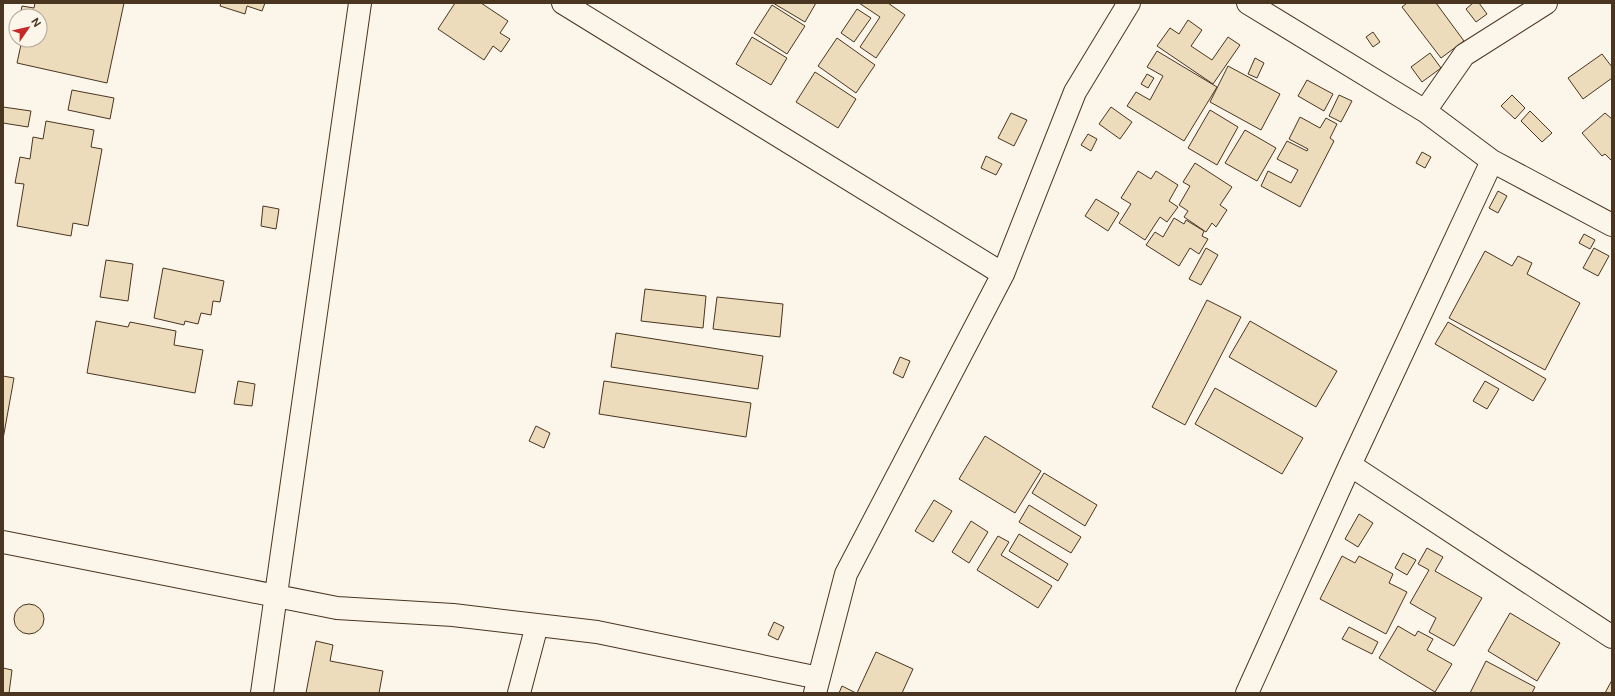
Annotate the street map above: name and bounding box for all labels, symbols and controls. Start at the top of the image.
north arrow [8,8,48,48]
text: N [28,15,44,30]

